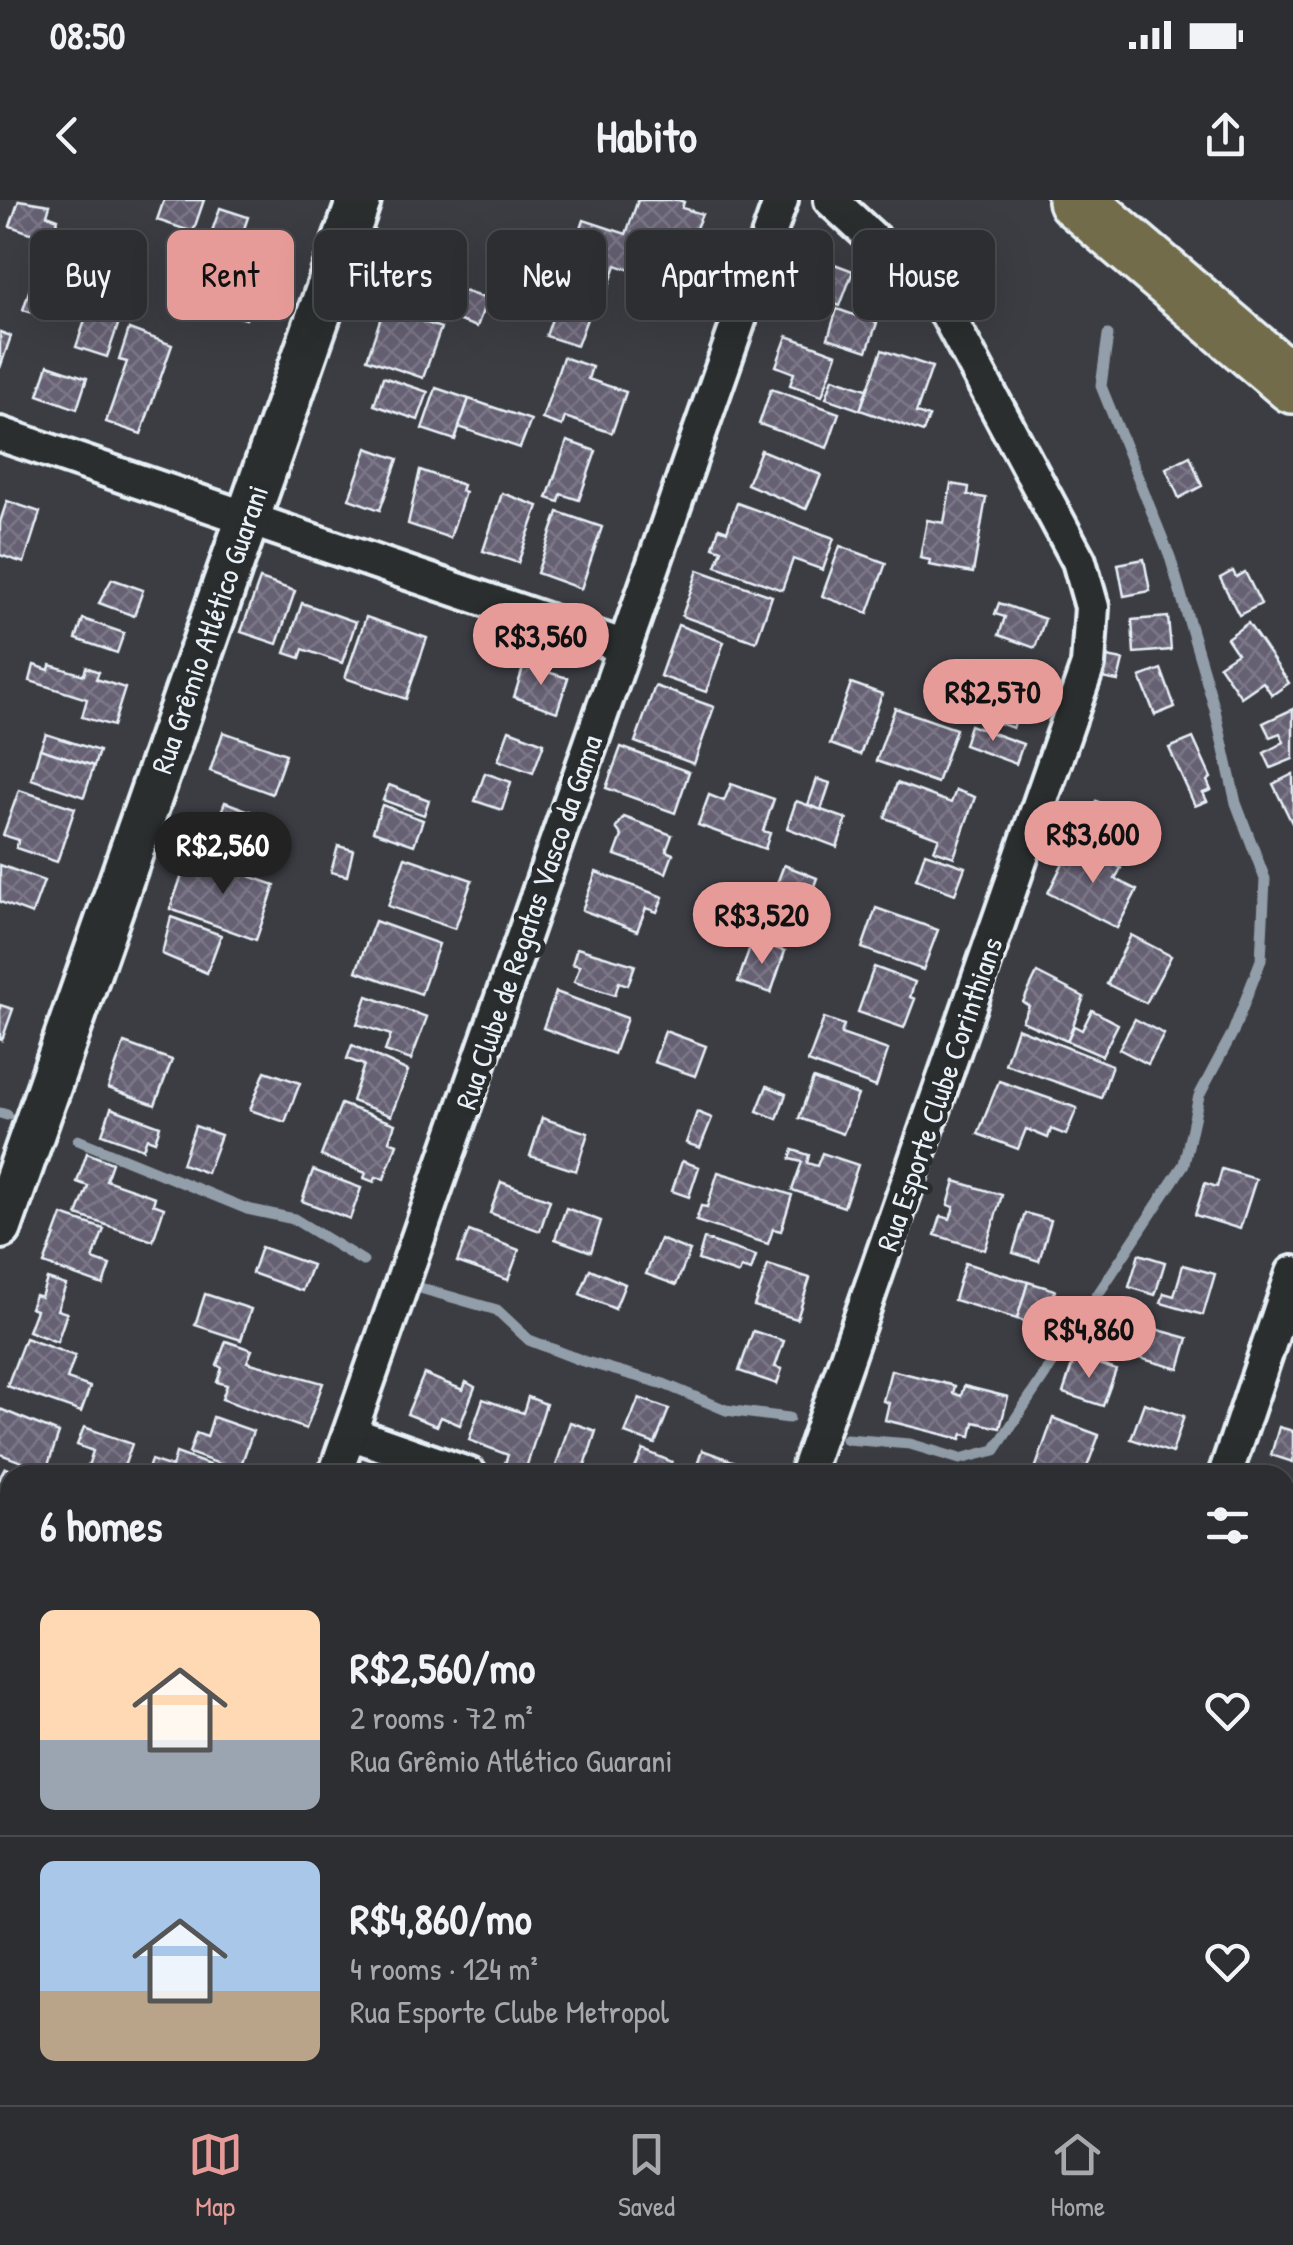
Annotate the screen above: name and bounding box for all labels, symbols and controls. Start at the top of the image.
text: 08:50 [50,9,125,61]
text: Habito [596,105,697,166]
icon: back [40,108,95,163]
icon: share [1198,108,1253,163]
chip: Buy [30,230,147,320]
chip: Rent [167,230,294,320]
chip: Filters [314,230,467,320]
chip: New [487,230,606,320]
chip: Apartment [626,230,833,320]
chip: House [853,230,995,320]
street label: Rua Grêmio Atlético Guarani [141,479,277,779]
pin: R$3,560 [449,603,633,688]
text: R$3,560 [495,614,587,657]
pin: R$2,570 [901,659,1085,744]
text: R$2,570 [945,670,1041,713]
street label: Rua Clube de Regatas Vasco da Gama [445,729,611,1114]
pin: R$3,600 [1001,801,1185,886]
pin: R$2,560 [131,812,315,897]
text: R$3,600 [1047,812,1140,855]
text: R$2,560 [177,823,269,866]
pin: R$3,520 [670,882,854,967]
text: R$3,520 [715,893,809,936]
street label: Rua Esporte Clube Corinthians [866,932,1012,1256]
pin: R$4,860 [997,1296,1181,1381]
text: R$4,860 [1044,1307,1134,1350]
text: 6 homes [40,1497,162,1554]
icon: filters [1200,1498,1255,1553]
text: R$2,560/mo [350,1639,535,1696]
icon: home [120,1650,240,1770]
icon: heart [1200,1683,1255,1738]
text: 2 rooms · 72 m² [350,1696,533,1739]
text: Rua Grêmio Atlético Guarani [350,1739,673,1782]
text: R$4,860/mo [350,1890,532,1947]
icon: home [120,1901,240,2021]
icon: heart [1200,1934,1255,1989]
text: 4 rooms · 124 m² [350,1947,538,1990]
text: Rua Esporte Clube Metropol [350,1990,669,2033]
tab: Map [188,2127,243,2225]
tab: Saved [618,2127,675,2225]
tab: Home [1050,2127,1105,2225]

